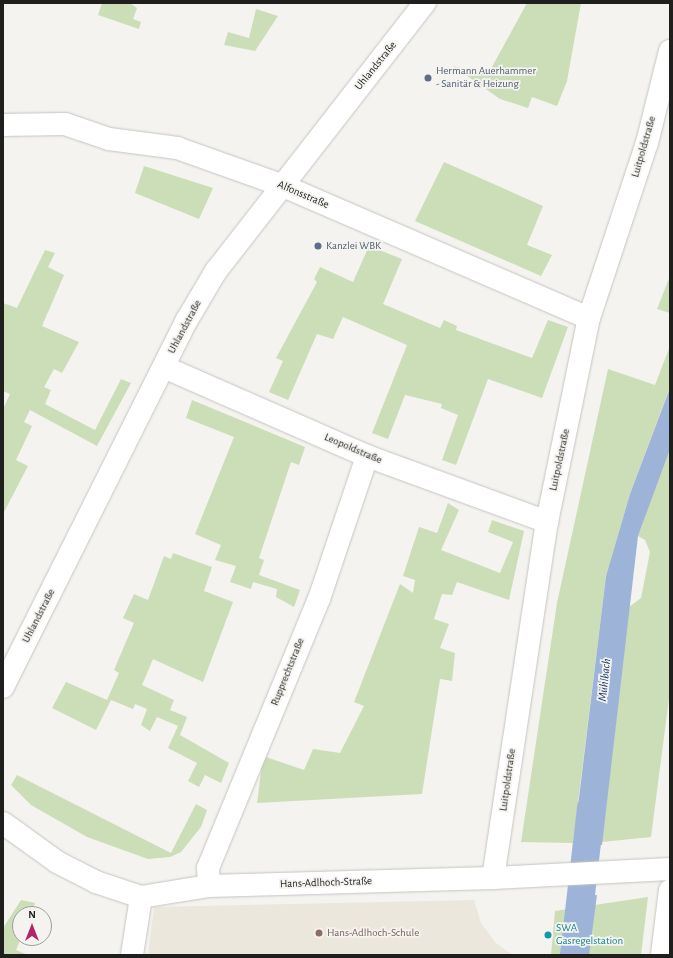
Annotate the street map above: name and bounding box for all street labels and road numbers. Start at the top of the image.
street label: Uhlandstraße [352,39,400,93]
street label: Luitpoldstraße [629,115,659,179]
street label: Alfonsstraße [275,178,331,212]
street label: Uhlandstraße [165,298,205,356]
street label: Luitpoldstraße [547,428,573,492]
street label: Leopoldstraße [322,431,384,467]
street label: Uhlandstraße [20,587,58,645]
street label: Rupprechtstraße [268,636,308,708]
street label: Luitpoldstraße [497,748,519,812]
street label: Hans-Adlhoch-Straße [280,875,372,891]

